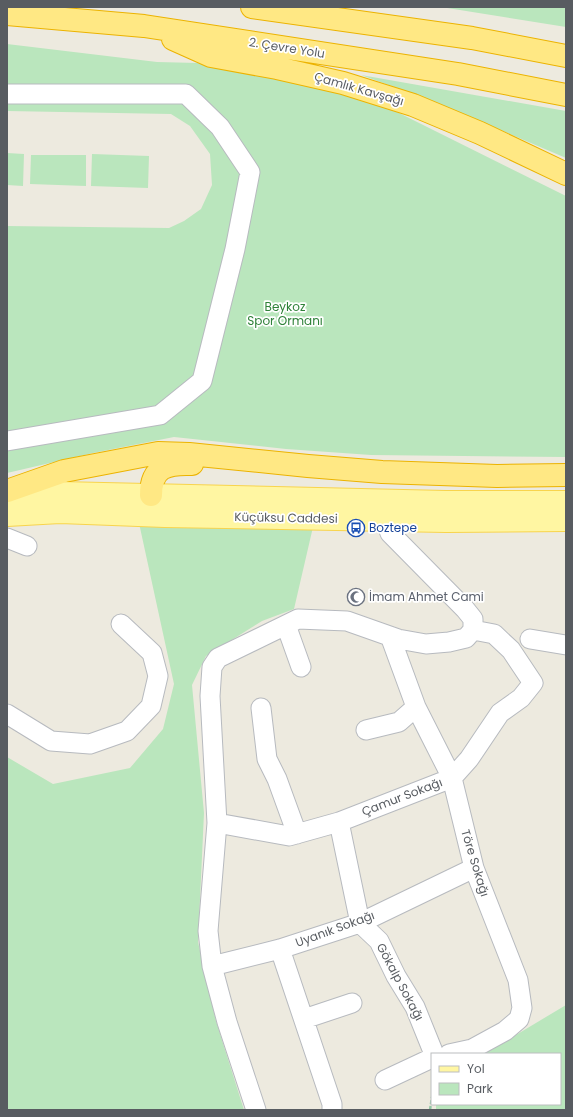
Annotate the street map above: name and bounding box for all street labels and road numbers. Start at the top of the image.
street label: 2. Çevre Yolu [248,33,326,62]
street label: Çamlık Kavşağı [312,68,406,109]
street label: Küçüksu Caddesi [234,508,338,527]
street label: Çamur Sokağı [359,773,445,820]
street label: Töre Sokağı [457,827,494,899]
street label: Uyanık Sokağı [293,906,377,951]
street label: Gökalp Sokağı [373,940,428,1024]

